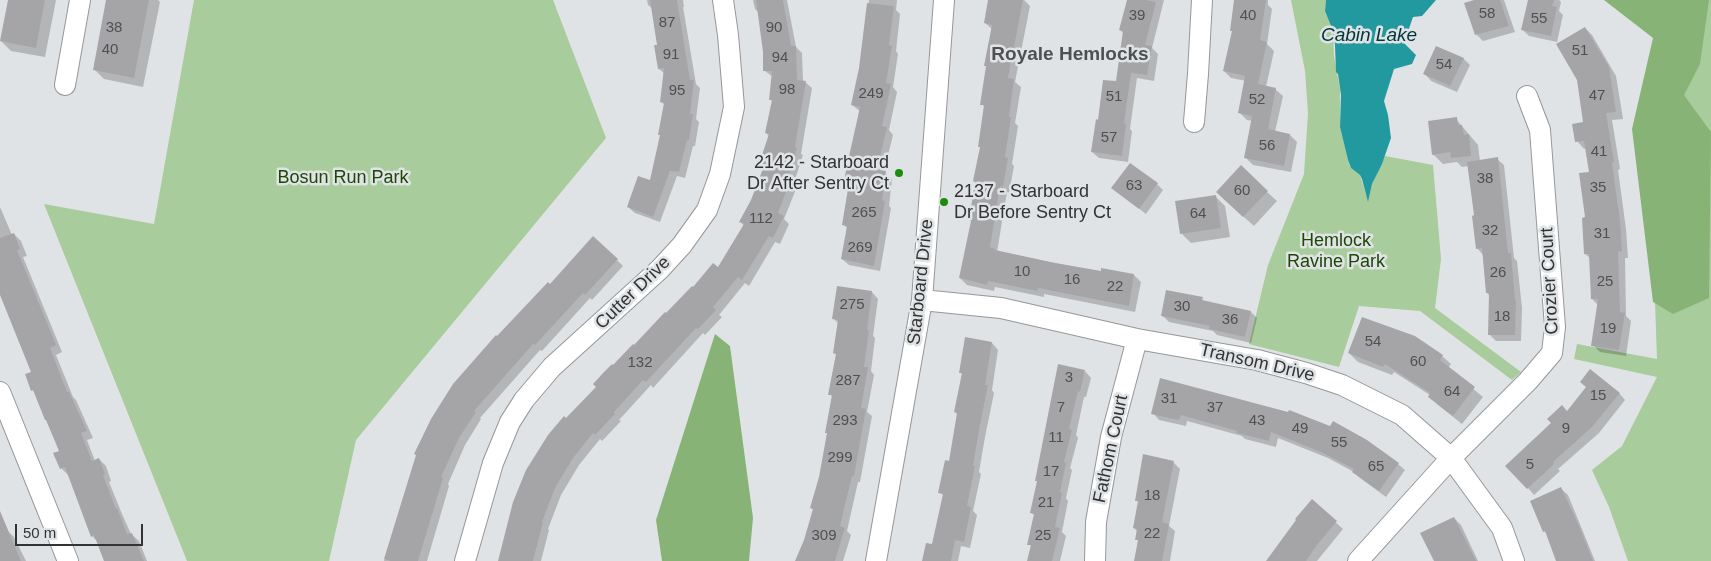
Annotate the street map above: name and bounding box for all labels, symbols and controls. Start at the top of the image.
house number: 58 [1479,5,1495,23]
house number: 39 [1129,7,1145,25]
house number: 40 [1240,7,1256,25]
house number: 55 [1531,10,1547,28]
house number: 87 [659,14,675,32]
house number: 38 [106,19,122,37]
house number: 90 [766,19,782,37]
water label: Cabin Lake [1321,25,1417,47]
house number: 40 [102,41,118,59]
house number: 51 [1572,42,1588,60]
district label: Royale Hemlocks [991,44,1149,66]
house number: 91 [663,46,679,64]
house number: 94 [772,49,788,67]
house number: 54 [1436,56,1452,74]
house number: 98 [779,81,795,99]
house number: 95 [669,82,685,100]
house number: 249 [858,85,884,103]
house number: 47 [1589,87,1605,105]
house number: 51 [1106,88,1122,106]
house number: 52 [1249,91,1265,109]
house number: 57 [1101,129,1117,147]
house number: 56 [1259,137,1275,155]
house number: 41 [1591,143,1607,161]
place label: 2142 - Starboard Dr After Sentry Ct [747,152,889,194]
park label: Bosun Run Park [277,167,409,189]
marker: 2142 - Starboard Dr After Sentry Ct [893,167,905,179]
house number: 38 [1477,170,1493,188]
house number: 63 [1126,177,1142,195]
house number: 35 [1590,179,1606,197]
place label: 2137 - Starboard Dr Before Sentry Ct [954,181,1111,223]
house number: 60 [1234,182,1250,200]
marker: 2137 - Starboard Dr Before Sentry Ct [938,196,950,208]
house number: 265 [851,204,877,222]
house number: 64 [1190,205,1206,223]
house number: 112 [749,210,773,228]
street label: Starboard Drive [904,218,938,346]
house number: 32 [1482,222,1498,240]
house number: 31 [1594,225,1610,243]
street label: Crozier Court [1536,227,1564,335]
park label: Hemlock Ravine Park [1287,230,1385,272]
house number: 269 [847,239,873,257]
street label: Cutter Drive [591,252,675,334]
house number: 10 [1014,263,1030,281]
house number: 26 [1490,264,1506,282]
house number: 16 [1064,271,1080,289]
house number: 25 [1597,273,1613,291]
house number: 22 [1107,278,1123,296]
house number: 275 [839,296,865,314]
house number: 30 [1174,298,1190,316]
house number: 18 [1494,308,1510,326]
house number: 36 [1222,311,1238,329]
house number: 19 [1600,320,1616,338]
house number: 54 [1365,333,1381,351]
street label: Transom Drive [1197,339,1317,387]
house number: 60 [1410,353,1426,371]
house number: 132 [627,354,653,372]
house number: 3 [1065,369,1073,387]
house number: 287 [835,372,861,390]
house number: 64 [1444,383,1460,401]
house number: 15 [1590,387,1606,405]
house number: 31 [1161,390,1177,408]
street label: Fathom Court [1089,393,1133,505]
house number: 7 [1057,399,1065,417]
house number: 37 [1207,399,1223,417]
house number: 293 [832,412,858,430]
house number: 43 [1249,412,1265,430]
house number: 49 [1292,420,1308,438]
house number: 9 [1562,420,1570,438]
house number: 11 [1048,429,1064,447]
house number: 55 [1331,434,1347,452]
house number: 299 [827,449,853,467]
house number: 5 [1526,456,1534,474]
house number: 65 [1368,458,1384,476]
house number: 17 [1043,463,1059,481]
house number: 18 [1144,487,1160,505]
house number: 21 [1038,494,1054,512]
scale bar [18,514,145,546]
text: 50 m [23,524,56,541]
house number: 22 [1144,525,1160,543]
house number: 309 [811,527,837,545]
house number: 25 [1035,527,1051,545]

